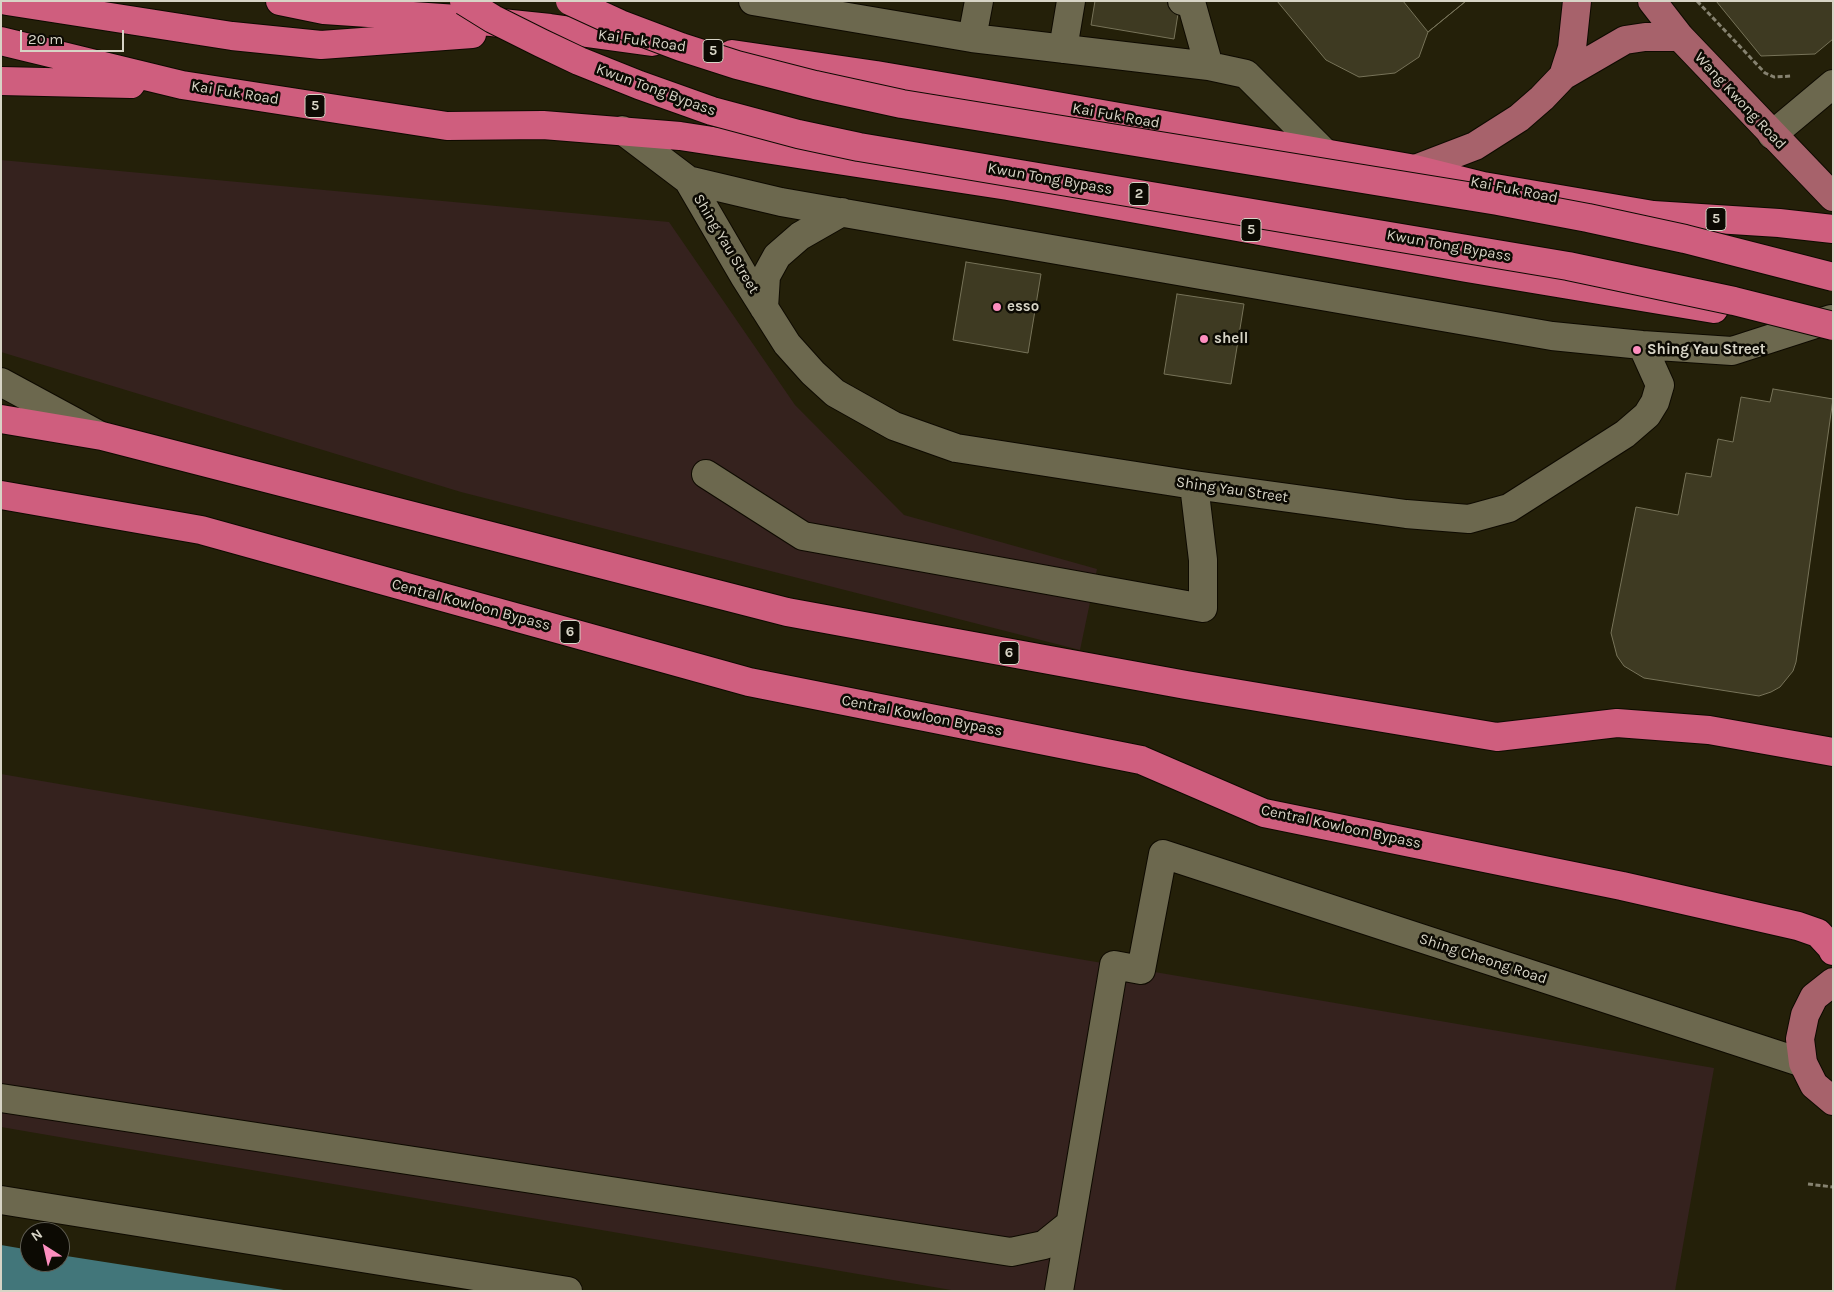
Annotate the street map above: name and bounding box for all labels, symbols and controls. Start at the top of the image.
scale bar [22,20,126,52]
street label: Kai Fuk Road [597,26,687,56]
text: 20 m [28,30,63,48]
road number: 5 [703,40,723,62]
street label: Wang Kwong Road [1690,49,1790,153]
street label: Kwun Tong Bypass [594,60,718,120]
street label: Kai Fuk Road [190,77,280,109]
road number: 5 [305,94,325,118]
street label: Kai Fuk Road [1071,99,1161,133]
street label: Kwun Tong Bypass [986,159,1114,199]
street label: Kai Fuk Road [1469,173,1559,207]
road number: 2 [1129,182,1149,205]
street label: Shing Yau Street [689,191,763,297]
road number: 5 [1706,208,1726,230]
road number: 5 [1241,218,1261,242]
street label: Kwun Tong Bypass [1385,226,1513,266]
place label: esso [1007,298,1039,316]
marker: esso [991,301,1003,313]
place label: shell [1214,330,1248,348]
marker: shell [1198,333,1210,345]
place label: Shing Yau Street [1647,341,1766,359]
marker: Shing Yau Street [1631,344,1643,356]
street label: Shing Yau Street [1175,473,1289,507]
street label: Central Kowloon Bypass [390,575,552,635]
road number: 6 [560,620,580,644]
road number: 6 [999,641,1019,664]
street label: Central Kowloon Bypass [840,692,1004,740]
street label: Central Kowloon Bypass [1259,801,1423,853]
street label: Shing Cheong Road [1417,930,1549,988]
north arrow [20,1222,70,1272]
text: N [28,1225,46,1245]

